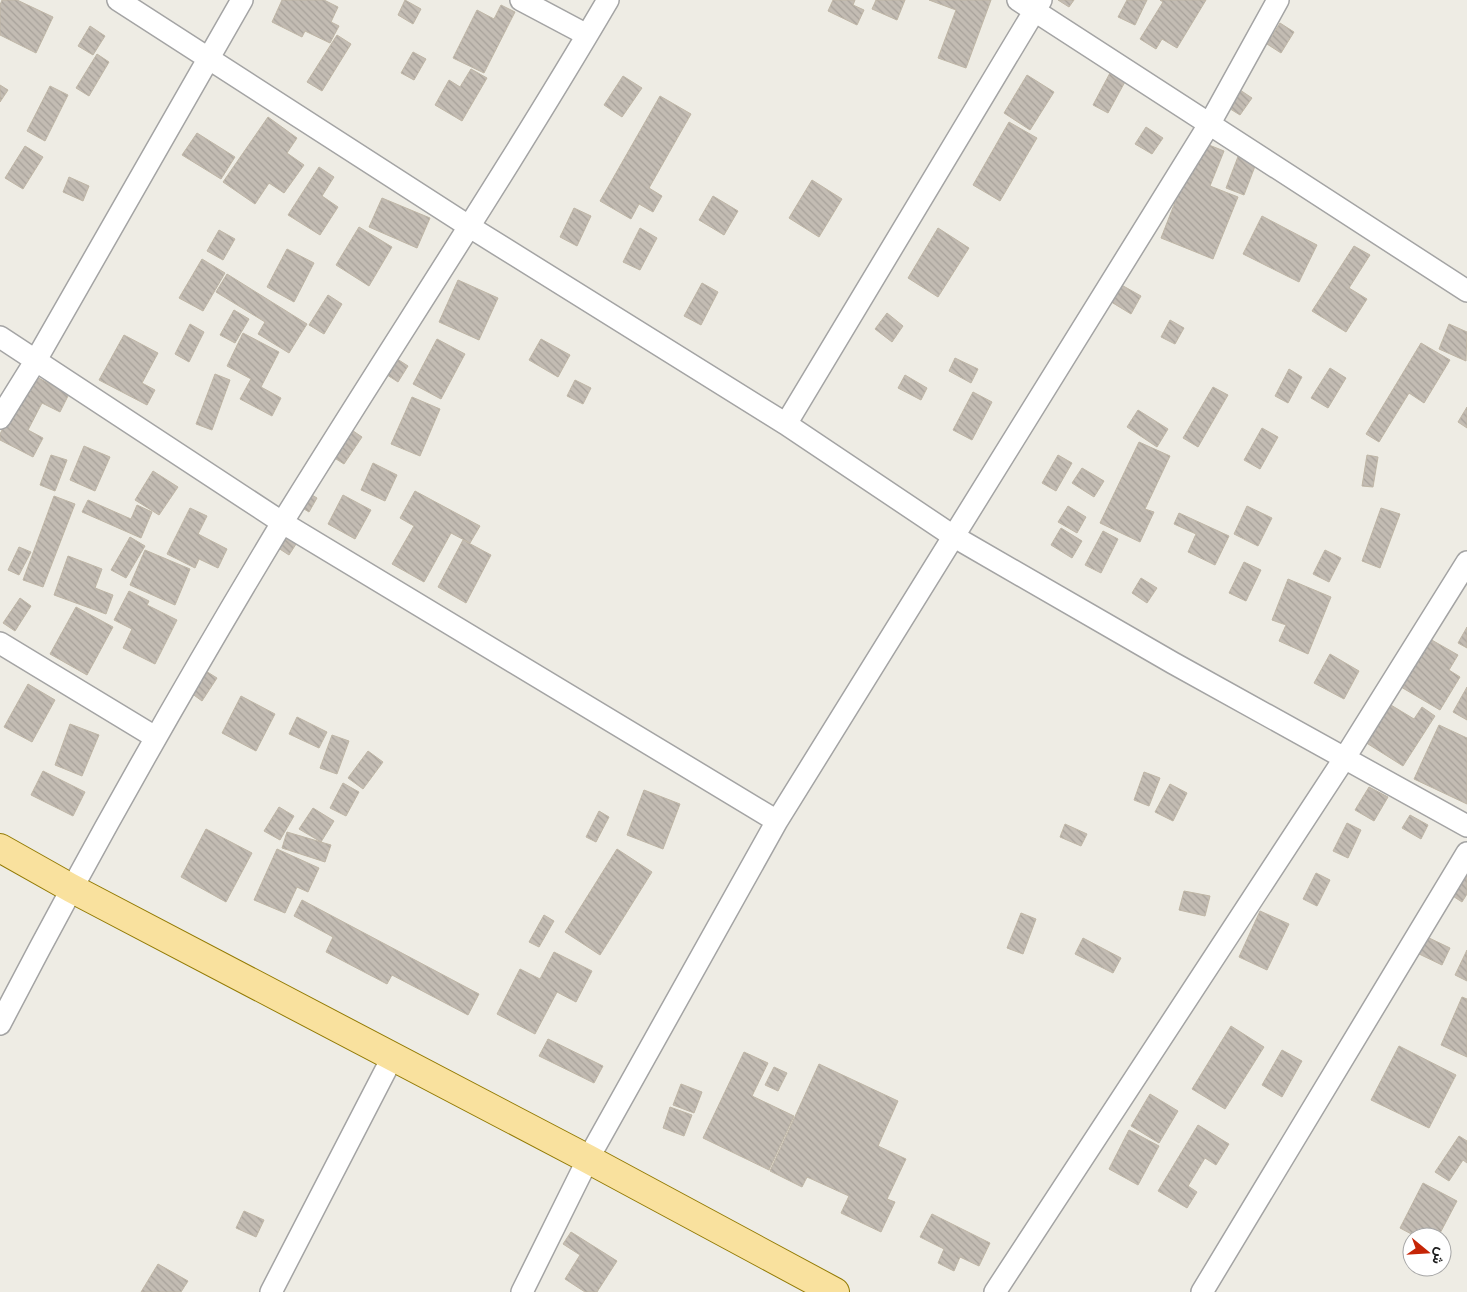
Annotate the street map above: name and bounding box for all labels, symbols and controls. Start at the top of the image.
north arrow [1402,1227,1452,1277]
text: ش [1428,1245,1451,1267]

